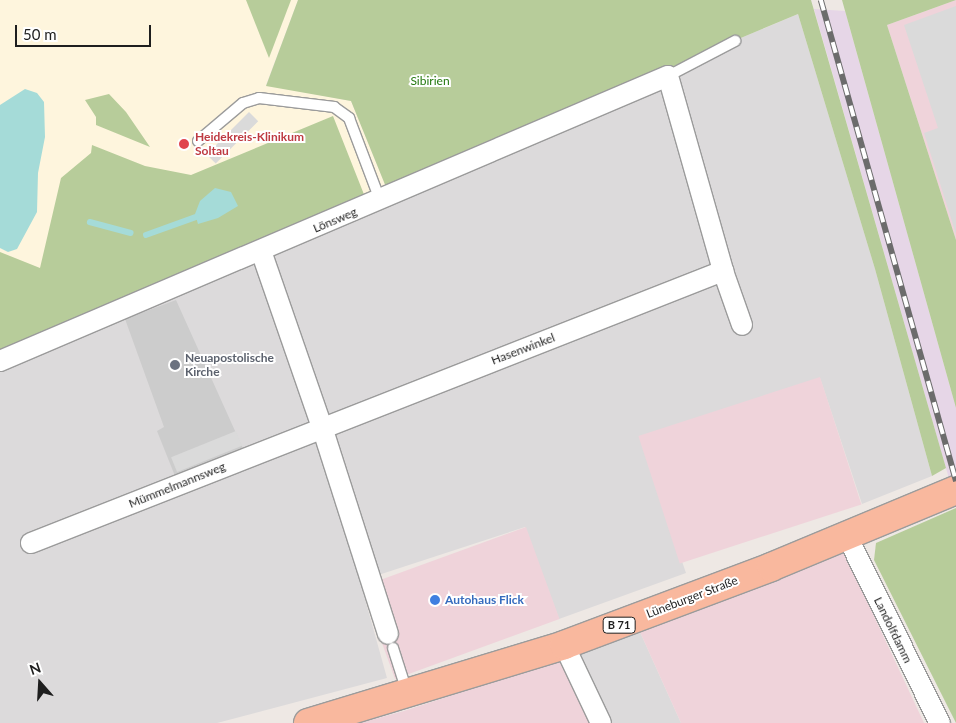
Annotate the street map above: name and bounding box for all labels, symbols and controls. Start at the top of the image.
scale bar [18,15,154,47]
text: 50 m [23,25,57,43]
park label: Sibirien [410,74,450,88]
place label: Heidekreis-Klinikum Soltau [195,130,304,158]
marker: Heidekreis-Klinikum Soltau [177,137,191,151]
street label: Lönsweg [311,204,359,236]
street label: Hasenwinkel [489,330,557,368]
place label: Neuapostolische Kirche [185,351,274,379]
marker: Neuapostolische Kirche [169,359,181,371]
street label: Mümmelmannsweg [127,459,227,511]
street label: Lüneburger Straße [644,573,740,621]
place label: Autohaus Flick [445,593,524,607]
marker: Autohaus Flick [429,594,441,606]
street label: Landolfdamm [871,595,915,665]
road number: B 71 [602,616,636,634]
north arrow [15,658,65,708]
text: N [27,659,43,678]

